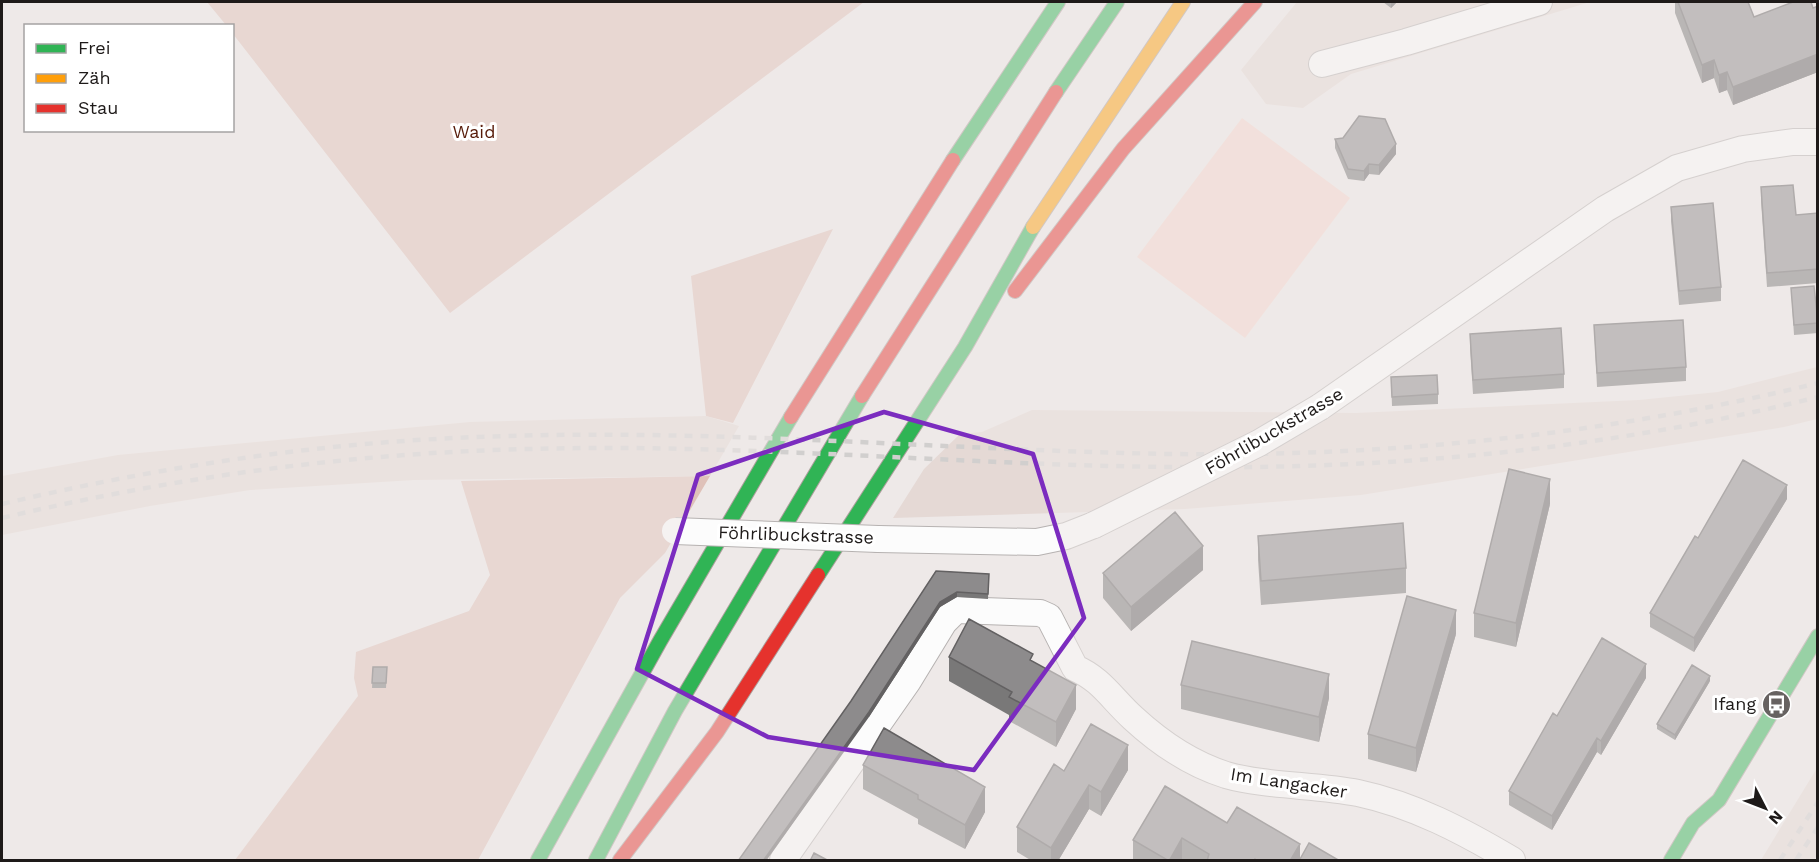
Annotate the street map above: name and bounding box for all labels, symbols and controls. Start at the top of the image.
legend [24,24,234,132]
text: Frei [78,37,110,58]
text: Zäh [78,67,111,88]
text: Stau [78,97,118,118]
park label: Waid [453,121,495,142]
street label: Föhrlibuckstrasse [1201,383,1346,479]
street label: Föhrlibuckstrasse [718,521,874,548]
bus stop icon: Ifang [1761,688,1793,720]
place label: Ifang [1713,693,1756,714]
street label: Im Langacker [1229,763,1349,802]
north arrow [1735,778,1795,838]
text: N [1765,807,1787,828]

